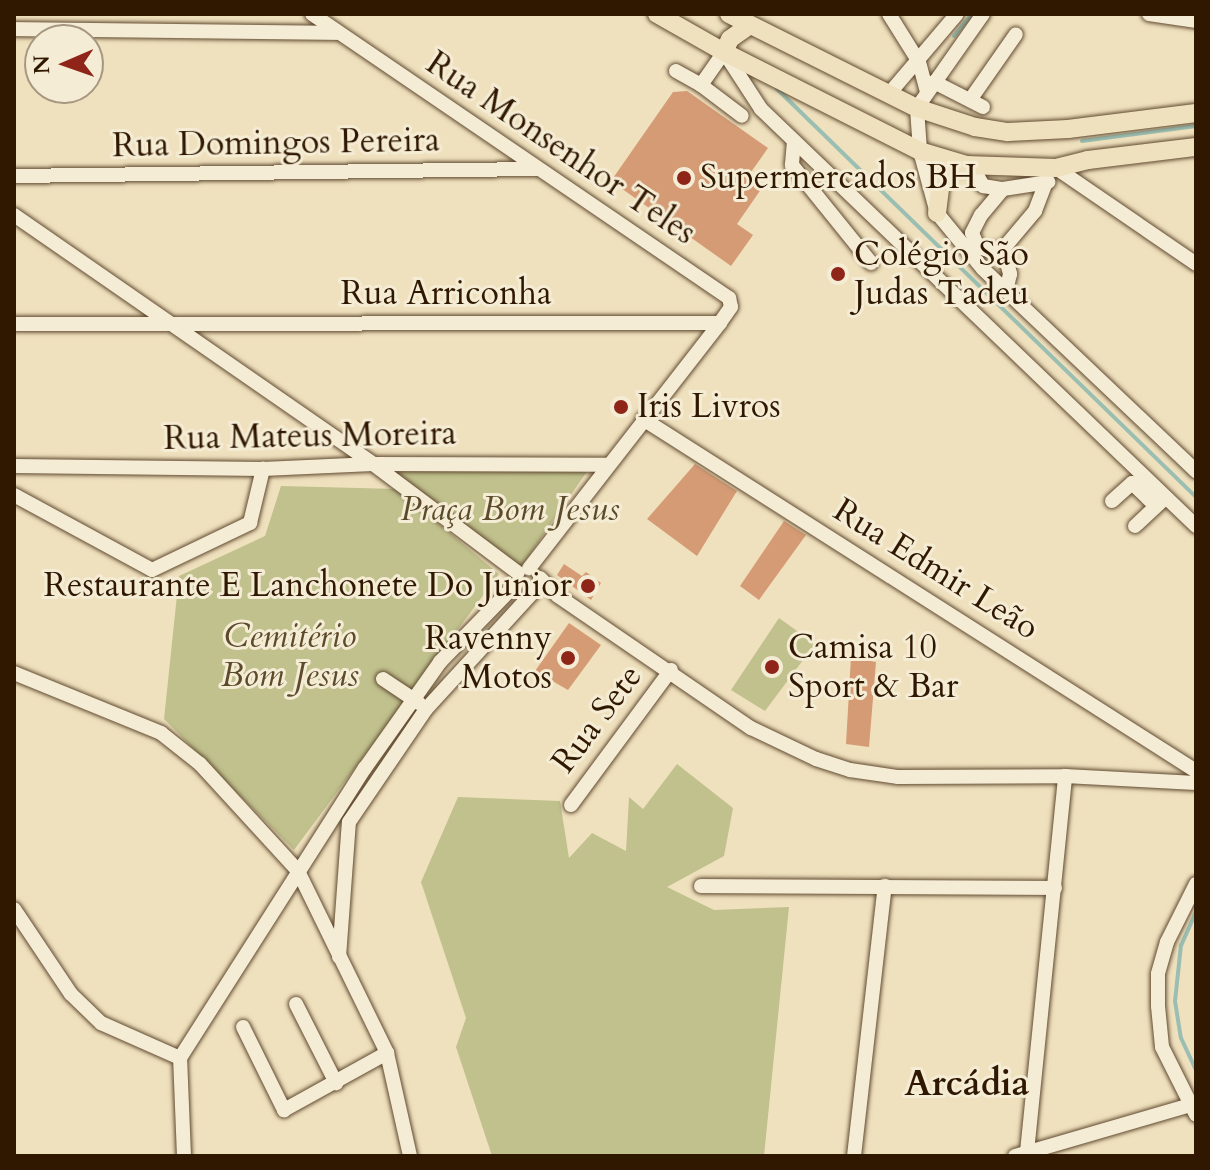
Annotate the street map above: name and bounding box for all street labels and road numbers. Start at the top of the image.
street label: Rua Monsenhor Teles [418,43,704,253]
street label: Rua Domingos Pereira [112,120,440,166]
street label: Rua Arriconha [340,274,552,314]
street label: Rua Mateus Moreira [163,413,457,459]
street label: Rua Edmir Leão [826,490,1046,648]
street label: Rua Sete [543,657,651,781]

